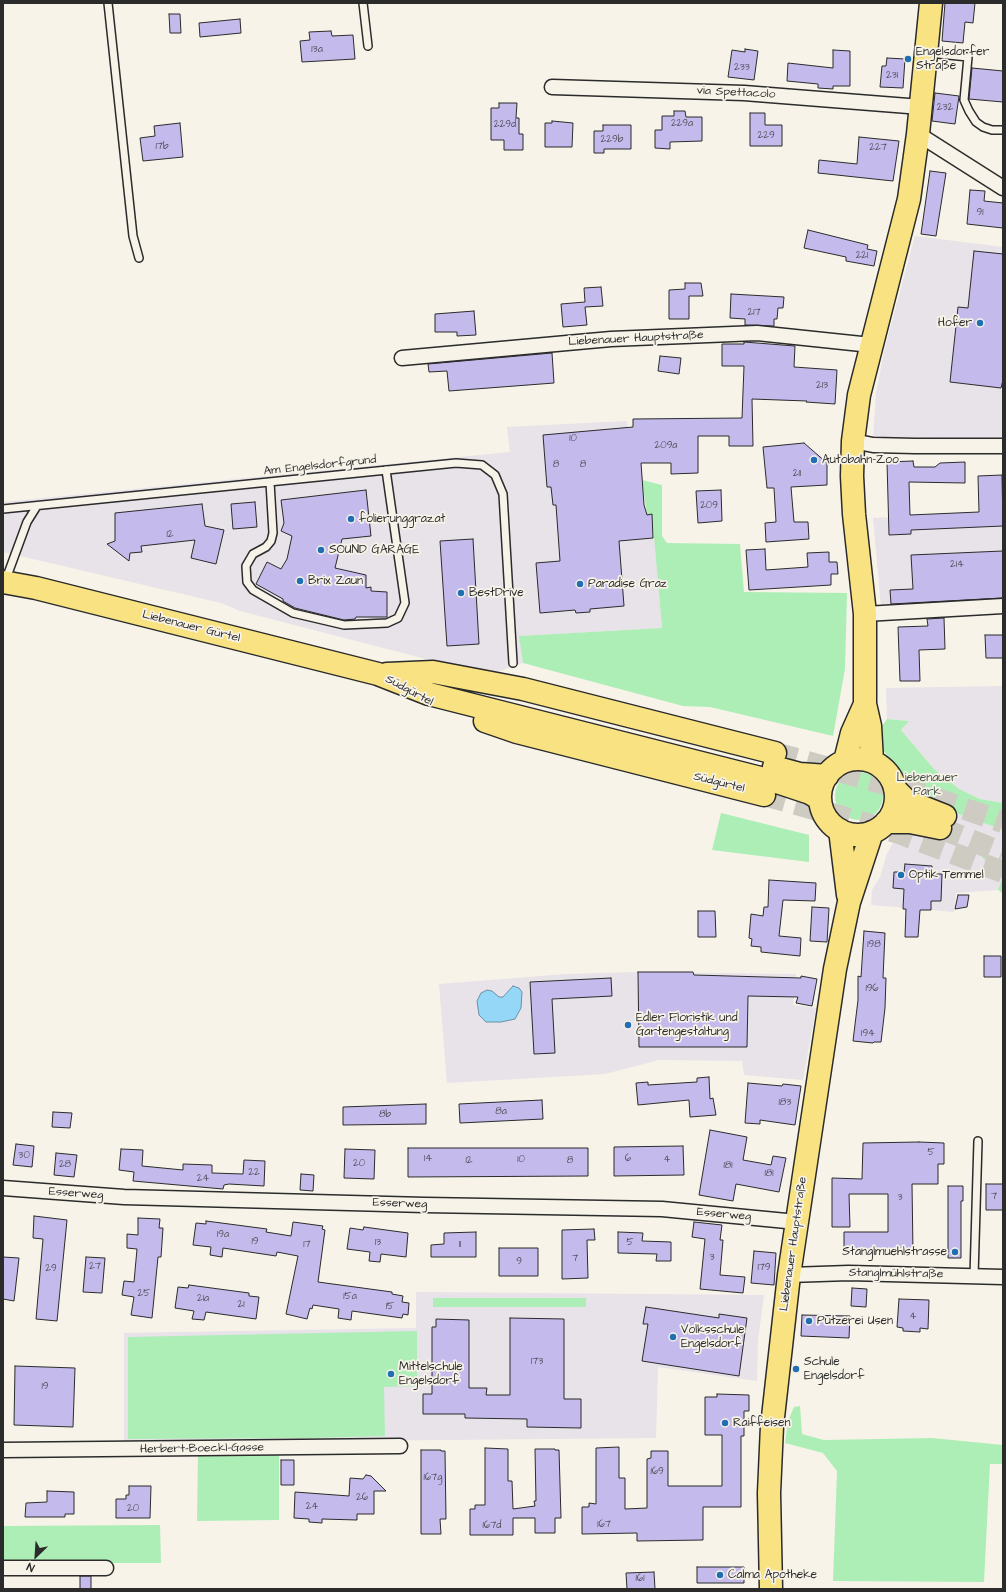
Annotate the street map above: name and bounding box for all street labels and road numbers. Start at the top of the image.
street label: via Spettacolo [696,84,776,102]
street label: Liebenauer Hauptstraße [568,328,704,350]
street label: Am Engelsdorfgrund [263,453,377,479]
street label: Liebenauer Gürtel [141,608,241,646]
street label: Südgürtel [383,672,435,710]
street label: Südgürtel [692,770,746,796]
street label: Liebenauer Hauptstraße [777,1176,811,1312]
street label: Esserweg [48,1185,104,1203]
street label: Esserweg [372,1196,428,1212]
street label: Esserweg [696,1205,752,1225]
street label: Stanglmühlstraße [849,1266,943,1282]
street label: Herbert-Boeckl-Gasse [140,1441,264,1457]

